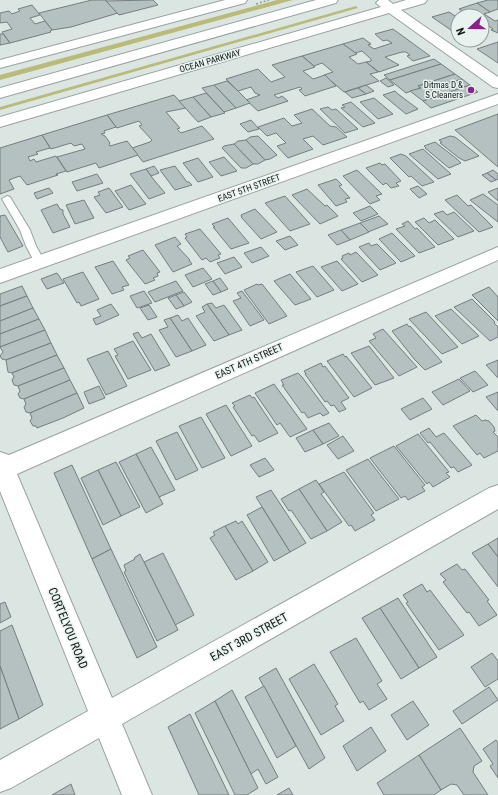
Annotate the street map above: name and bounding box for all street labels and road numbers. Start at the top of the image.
street label: OCEAN PARKWAY [178,47,242,75]
street label: EAST 5TH STREET [217,172,282,204]
street label: EAST 4TH STREET [214,341,284,381]
street label: CORTELYOU ROAD [45,585,91,671]
street label: EAST 3RD STREET [208,610,290,664]

